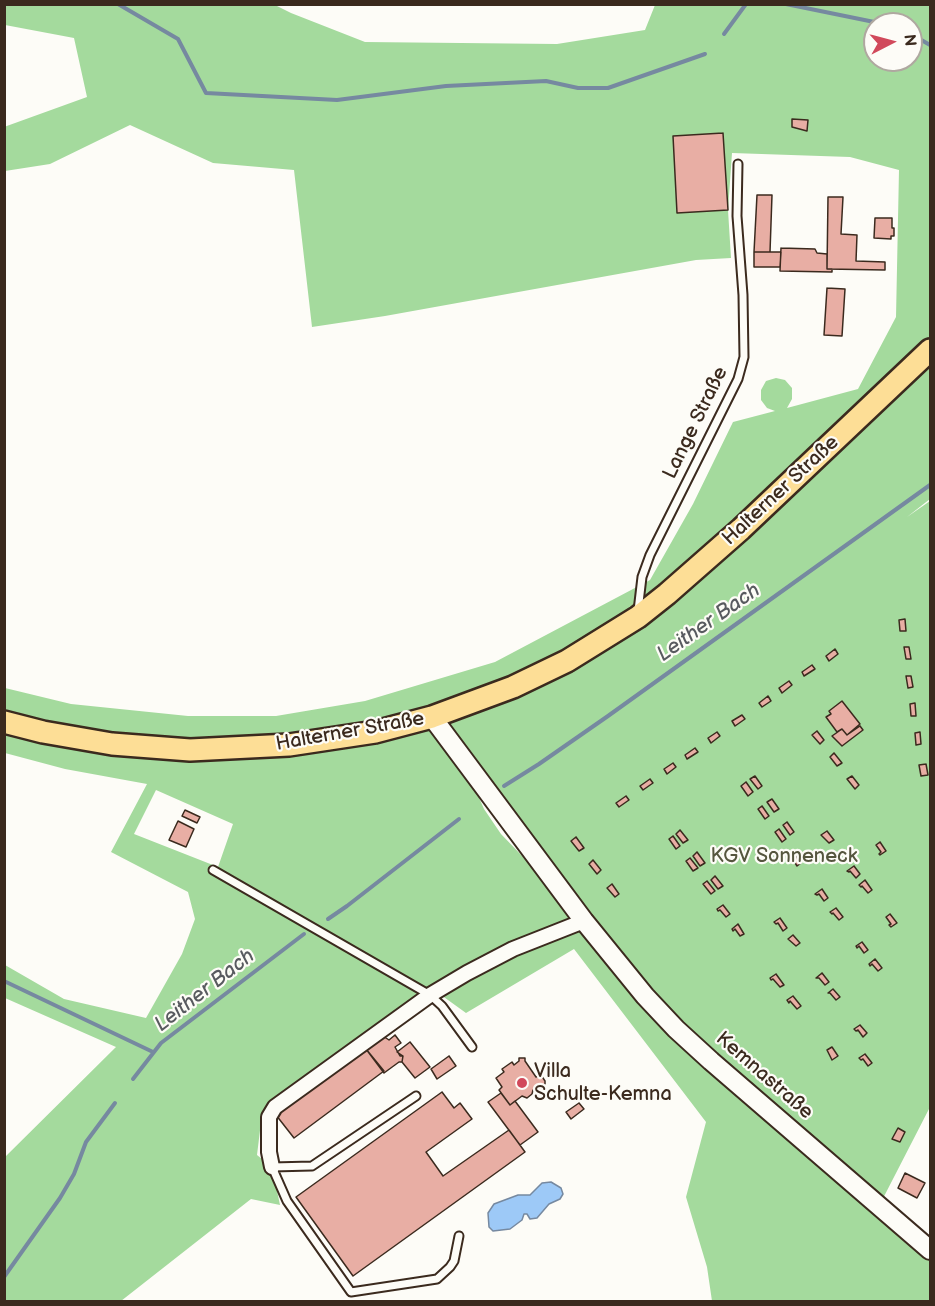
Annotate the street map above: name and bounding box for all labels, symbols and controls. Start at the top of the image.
north arrow [863,12,923,72]
text: N [899,33,919,47]
street label: Lange Straße [659,363,733,483]
street label: Halterner Straße [718,431,844,551]
water label: Leither Bach [653,578,765,668]
street label: Halterner Straße [274,707,426,757]
park label: KGV Sonneneck [711,845,857,869]
water label: Leither Bach [150,944,260,1038]
street label: Kemnastraße [711,1027,817,1125]
place label: Villa Schulte-Kemna [534,1060,672,1107]
marker: Villa Schulte-Kemna [515,1076,529,1090]

